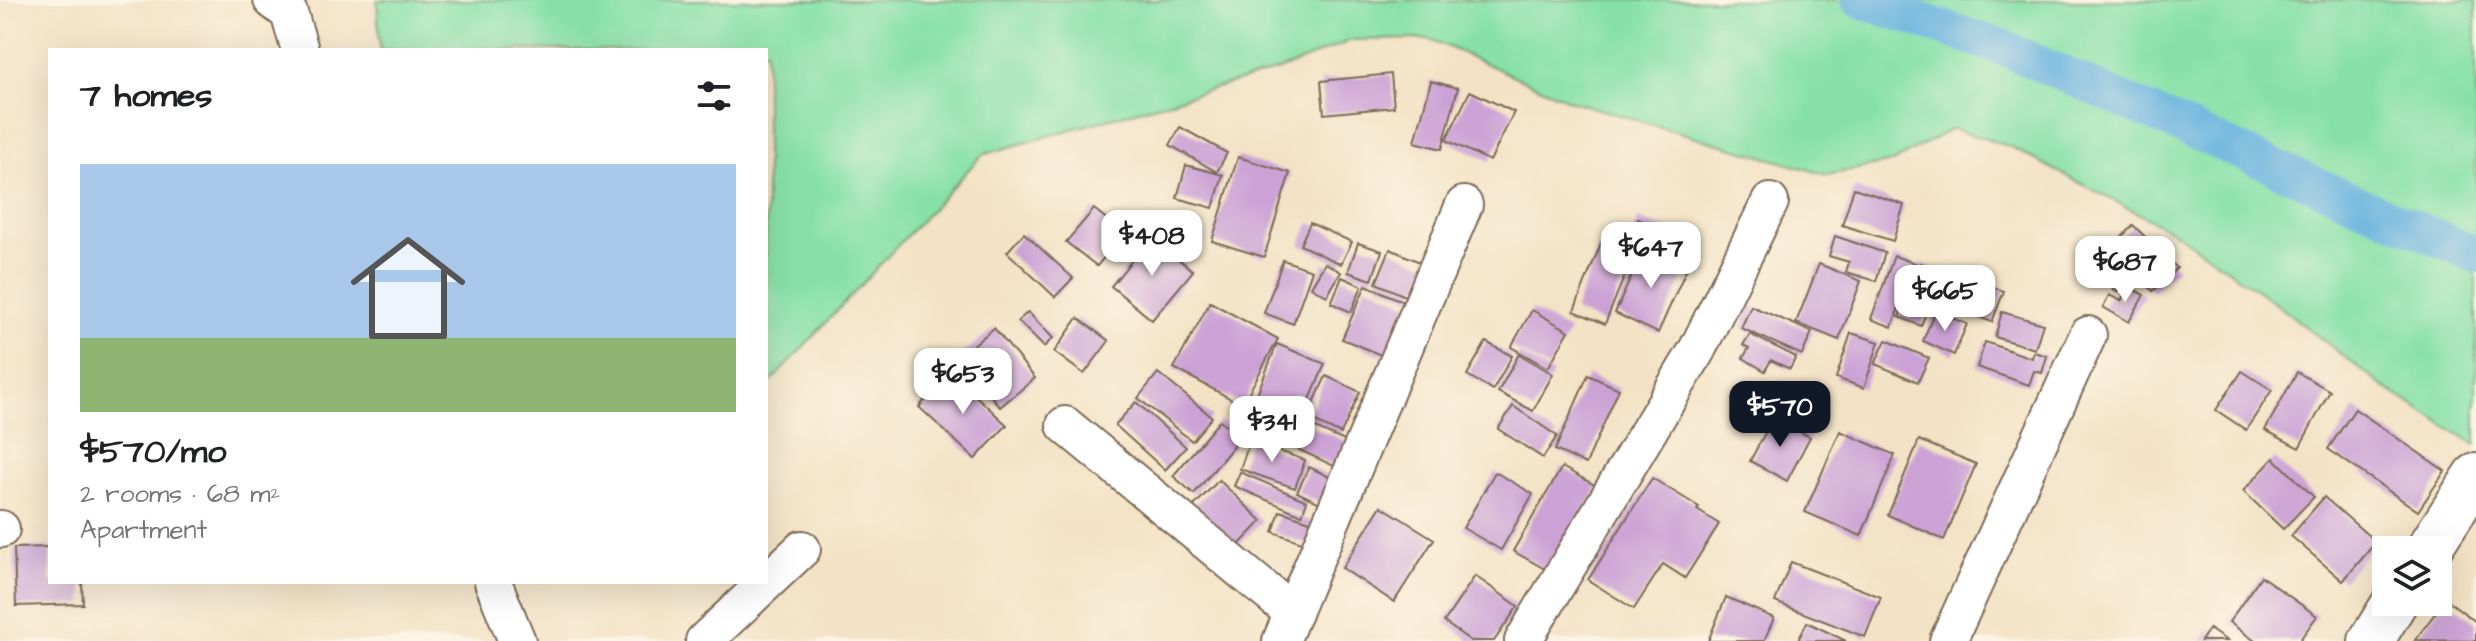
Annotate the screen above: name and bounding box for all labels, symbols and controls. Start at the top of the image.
text: 7 homes [80,72,212,120]
icon: filters [692,74,736,118]
pin: $408 [1105,210,1199,278]
icon: home [336,216,480,360]
text: $408 [1119,218,1185,254]
pin: $647 [1604,222,1698,290]
text: $647 [1619,230,1683,266]
pin: $687 [2078,236,2172,304]
text: $687 [2093,244,2157,280]
pin: $665 [1898,265,1992,333]
text: $665 [1912,273,1978,309]
pin: $653 [916,348,1010,416]
text: $653 [932,356,994,392]
pin: $570 [1733,381,1827,449]
text: $570 [1747,389,1813,425]
pin: $341 [1225,396,1319,464]
text: $341 [1248,404,1296,440]
text: $570/mo [80,428,226,476]
text: 2 rooms · 68 m² [80,476,280,512]
text: Apartment [80,512,207,548]
map controls [2372,536,2452,616]
button: layers [2372,536,2452,616]

